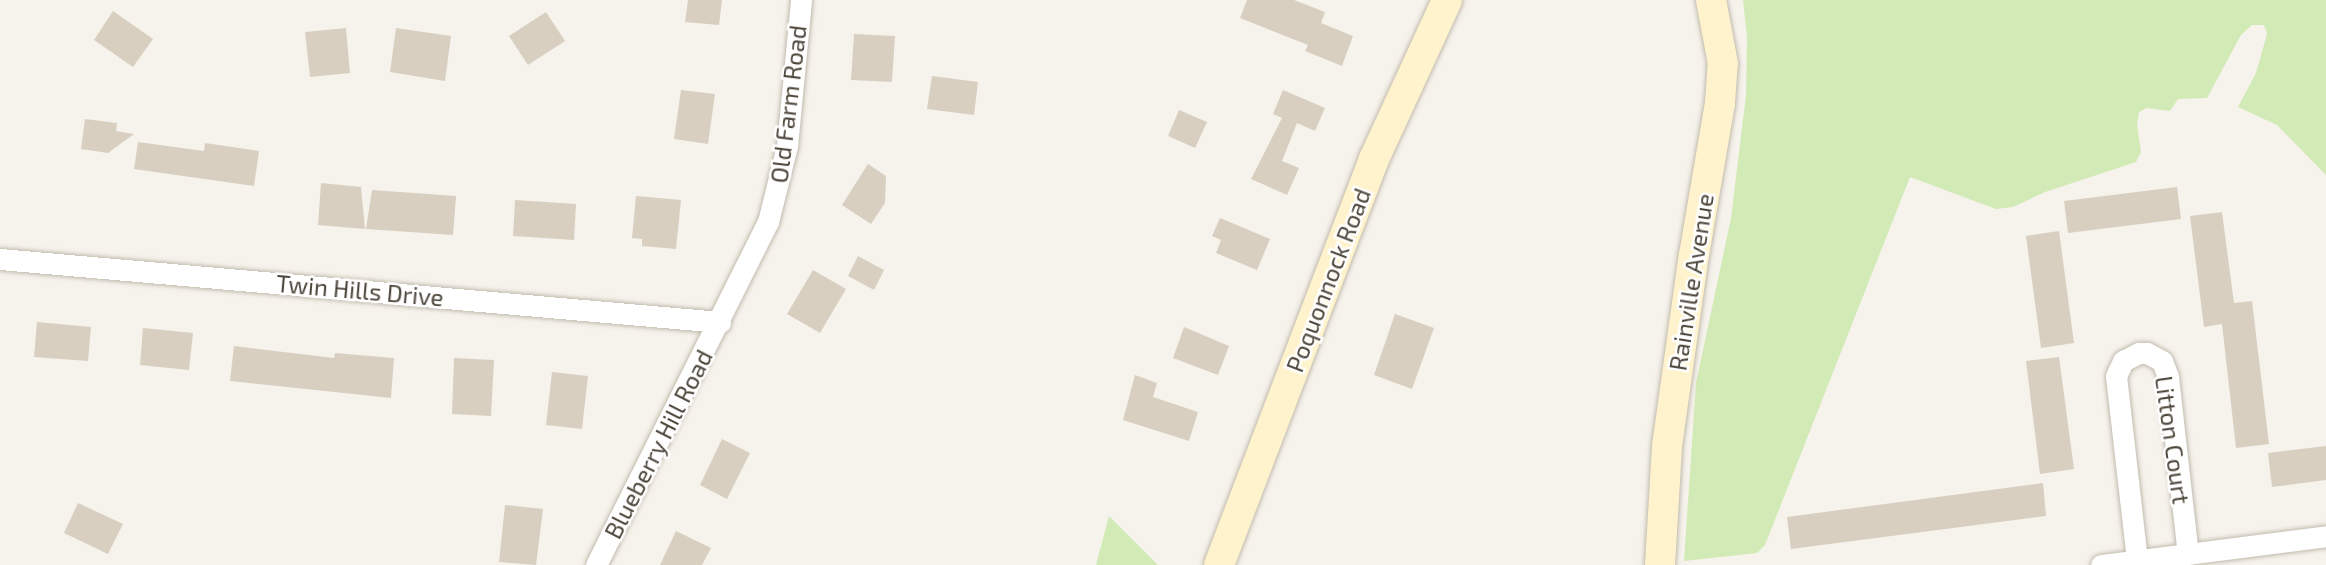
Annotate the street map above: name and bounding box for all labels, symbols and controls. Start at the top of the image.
street label: Old Farm Road [764,23,812,185]
street label: Poquonnock Road [1280,184,1376,376]
street label: Rainville Avenue [1663,191,1719,373]
street label: Twin Hills Drive [275,268,445,312]
street label: Blueberry Hill Road [598,344,718,544]
street label: Litton Court [2150,374,2196,506]

